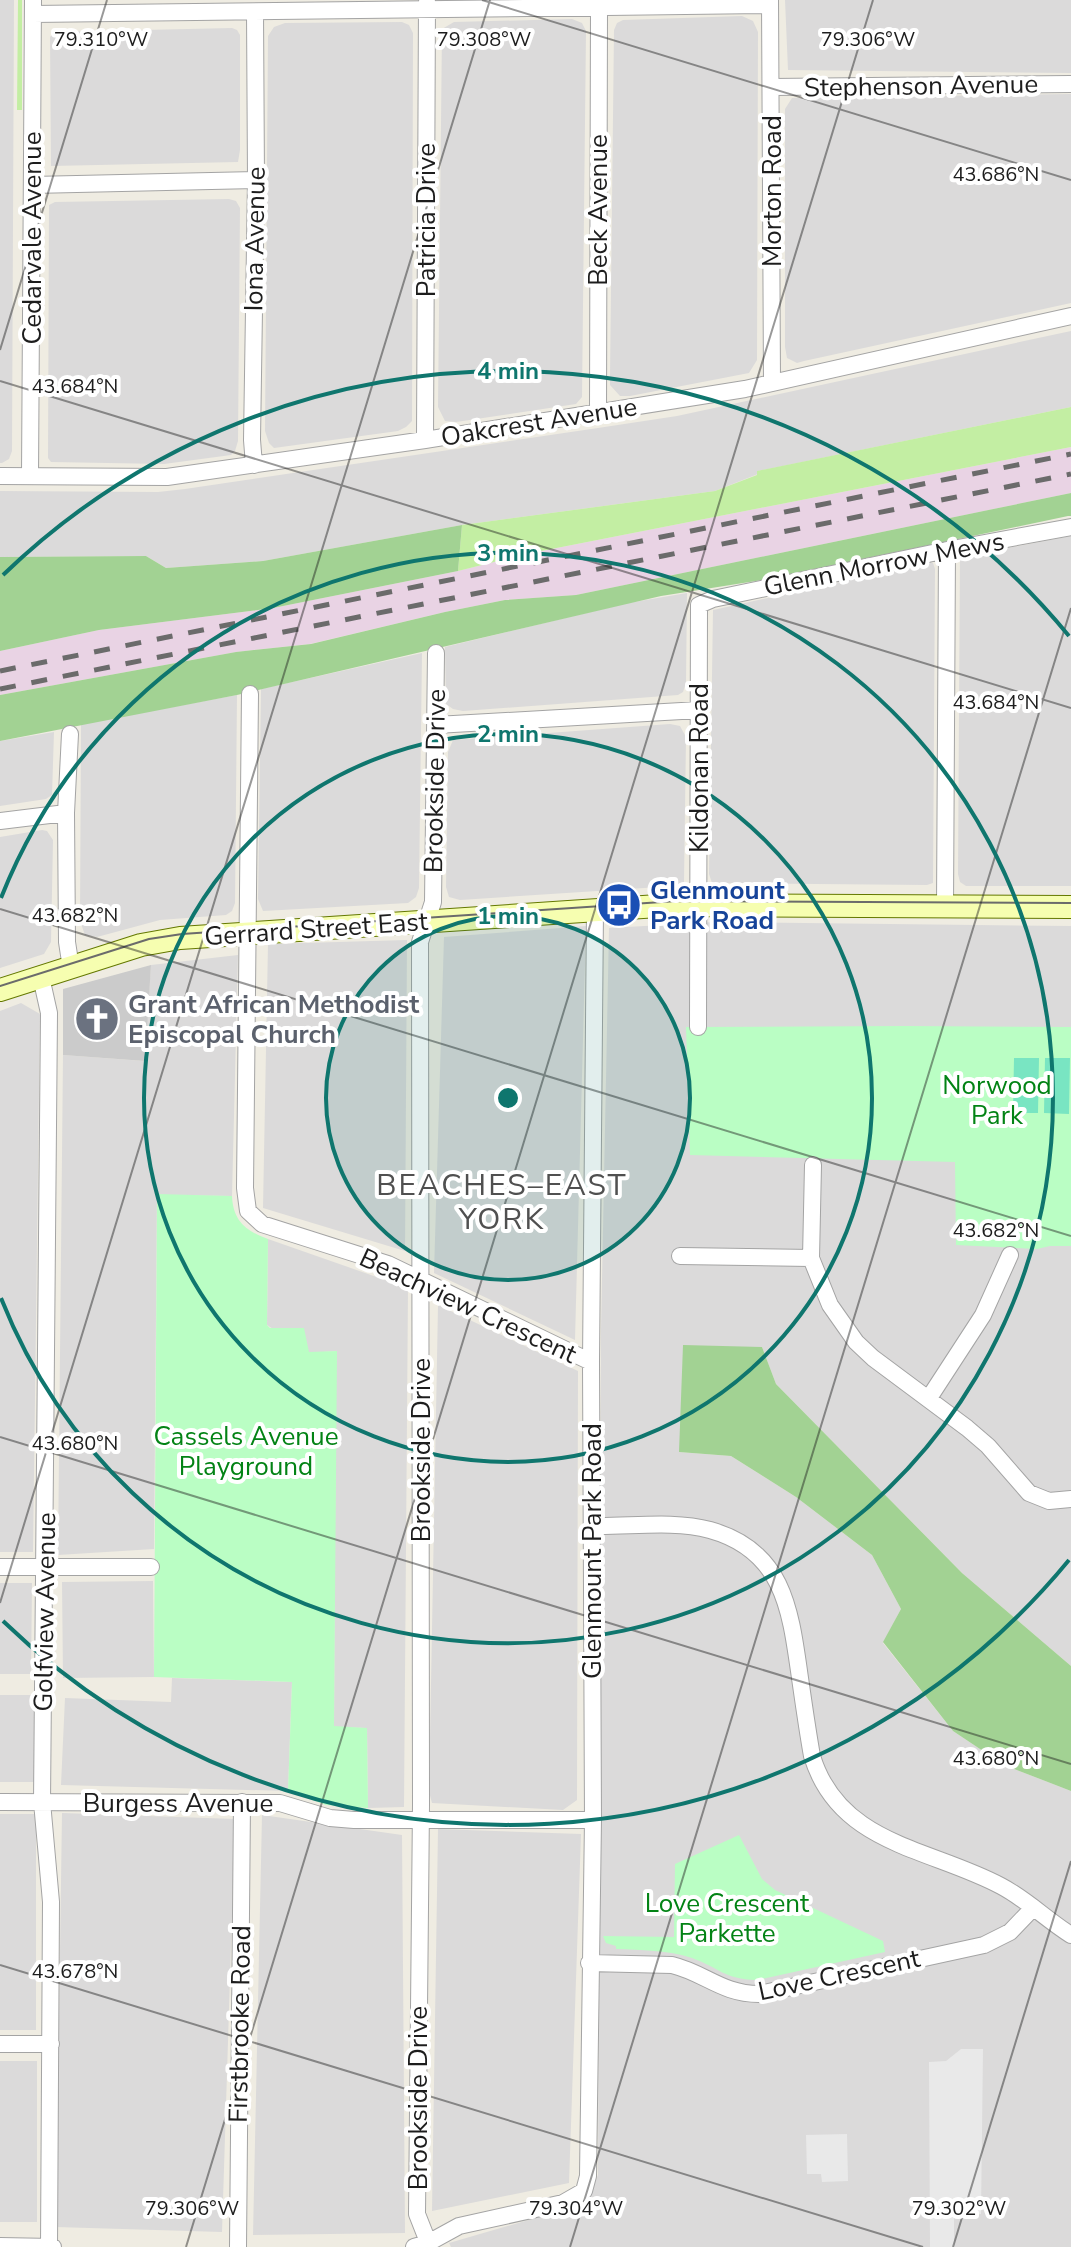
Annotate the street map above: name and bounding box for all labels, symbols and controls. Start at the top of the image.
text: 79.310°W [54,26,148,53]
text: 79.308°W [437,26,531,53]
text: 79.306°W [821,26,915,53]
street label: Stephenson Avenue [804,66,1038,106]
street label: Morton Road [755,115,790,267]
street label: Cedarvale Avenue [15,132,50,344]
street label: Beck Avenue [581,134,616,286]
street label: Patricia Drive [409,143,444,297]
text: 43.686°N [953,161,1039,188]
street label: Iona Avenue [236,166,274,312]
text: 4 min [477,355,539,387]
text: 43.684°N [32,373,118,400]
street label: Oakcrest Avenue [438,389,640,455]
street label: Glenn Morrow Mews [761,523,1007,605]
text: 3 min [477,537,539,569]
street label: Kildonan Road [682,683,717,853]
street label: Brookside Drive [416,689,454,873]
text: 43.684°N [953,689,1039,716]
text: 2 min [477,718,539,750]
place label: Glenmount Park Road [650,873,786,938]
bus stop icon: Glenmount Park Road [595,881,643,929]
text: 1 min [477,900,539,932]
text: 43.682°N [32,902,118,929]
street label: Gerrard Street East [203,904,430,954]
place label: Grant African Methodist Episcopal Church [128,987,420,1052]
church icon: Grant African Methodist Episcopal Church [73,995,121,1043]
park label: Norwood Park [942,1068,1052,1133]
centre of rings [494,1084,522,1112]
district label: BEACHES–EAST YORK [376,1165,628,1240]
text: 43.682°N [953,1217,1039,1244]
street label: Beachview Crescent [354,1240,583,1372]
street label: Brookside Drive [404,1358,439,1542]
park label: Cassels Avenue Playground [154,1419,338,1484]
street label: Glenmount Park Road [575,1423,610,1679]
text: 43.680°N [32,1430,118,1457]
street label: Golfview Avenue [26,1512,64,1712]
text: 43.680°N [953,1745,1039,1772]
street label: Burgess Avenue [83,1786,273,1821]
park label: Love Crescent Parkette [645,1886,810,1951]
street label: Firstbrooke Road [221,1925,259,2123]
street label: Love Crescent [755,1941,924,2009]
text: 43.678°N [32,1958,118,1985]
street label: Brookside Drive [401,2006,436,2190]
text: 79.306°W [145,2195,239,2222]
text: 79.304°W [529,2195,623,2222]
text: 79.302°W [912,2195,1006,2222]

